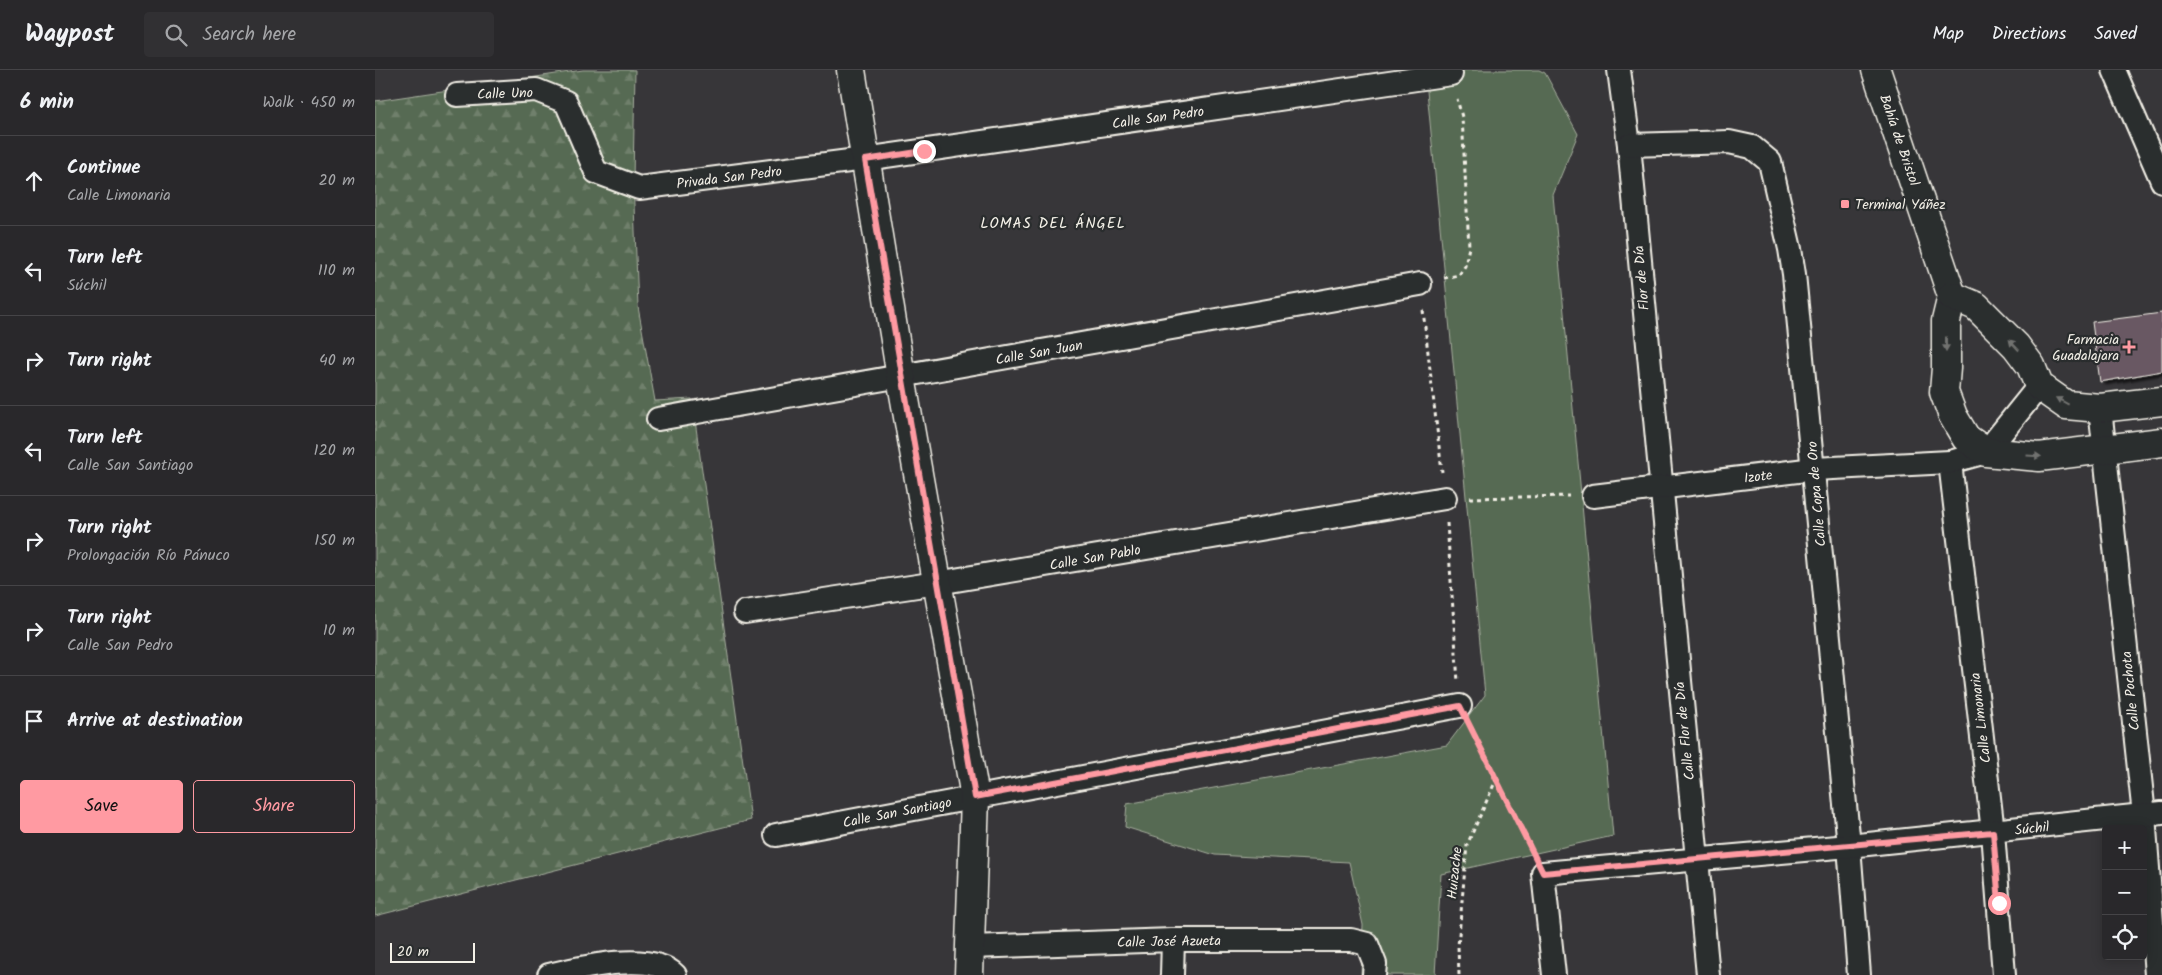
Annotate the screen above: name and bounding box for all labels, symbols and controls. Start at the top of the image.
search box [144,12,494,57]
text: Waypost [25,15,114,54]
text: Search here [202,20,296,50]
text: Map [1932,20,1964,49]
text: Directions [1992,20,2066,49]
text: Saved [2094,20,2137,49]
icon: search [162,21,190,49]
street label: Calle Uno [477,82,533,106]
text: 6 min [20,86,74,119]
text: Walk · 450 m [262,90,355,115]
street label: Bahía de Bristol [1873,92,1925,190]
street label: Calle San Pedro [1111,101,1206,135]
route end [913,140,936,163]
text: Continue [67,153,140,183]
street label: Privada San Pedro [675,161,783,195]
icon: ahead [20,167,48,195]
text: 20 m [319,168,355,193]
text: Calle Limonaria [67,183,171,208]
place label: Terminal Yáñez [1855,194,1946,216]
marker: Terminal Yáñez [1839,198,1851,210]
district label: LOMAS DEL ÁNGEL [980,212,1126,236]
text: Turn left [67,243,142,273]
street label: Flor de Día [1628,244,1656,311]
icon: left [20,257,48,285]
text: 110 m [318,258,355,283]
text: Súchil [67,273,107,298]
place label: Farmacia Guadalajara [2052,329,2119,367]
street label: Calle San Juan [994,335,1084,371]
one-way arrow [1942,336,1950,352]
one-way arrow [2008,340,2020,352]
marker: Farmacia Guadalajara [2123,341,2135,353]
text: Turn right [67,346,152,376]
icon: right [20,347,48,375]
text: 40 m [319,348,355,373]
one-way arrow [2055,397,2070,405]
text: Turn left [67,423,142,453]
icon: left [20,437,48,465]
text: 120 m [314,438,355,463]
street label: Calle Copa de Oro [1801,440,1833,548]
one-way arrow [2026,452,2042,460]
text: Calle San Santiago [67,453,193,478]
street label: Izote [1743,464,1774,490]
text: Turn right [67,513,152,543]
icon: right [20,527,48,555]
text: 150 m [314,528,355,553]
street label: Calle San Pablo [1048,539,1142,577]
text: Prolongación Río Pánuco [67,543,230,568]
text: Turn right [67,603,152,633]
icon: right [20,617,48,645]
text: 10 m [323,618,355,643]
text: Calle San Pedro [67,633,173,658]
street label: Calle Pochota [2116,650,2146,732]
street label: Calle Limonaria [1965,672,1997,764]
street label: Calle Flor de Día [1669,681,1701,781]
text: Arrive at destination [67,706,243,736]
icon: arrive [20,707,48,735]
button: Save [20,780,183,833]
button: Share [193,780,355,833]
street label: Calle San Santiago [841,792,954,834]
street label: Súchil [2014,816,2051,842]
map controls [2102,825,2147,960]
button: + [2102,825,2147,870]
street label: Huizache [1441,845,1469,900]
button: − [2102,870,2147,915]
route start [1988,892,2011,915]
button: locate [2102,915,2147,960]
street label: Calle José Azueta [1117,930,1221,954]
scale bar [390,940,475,963]
text: 20 m [397,941,429,963]

